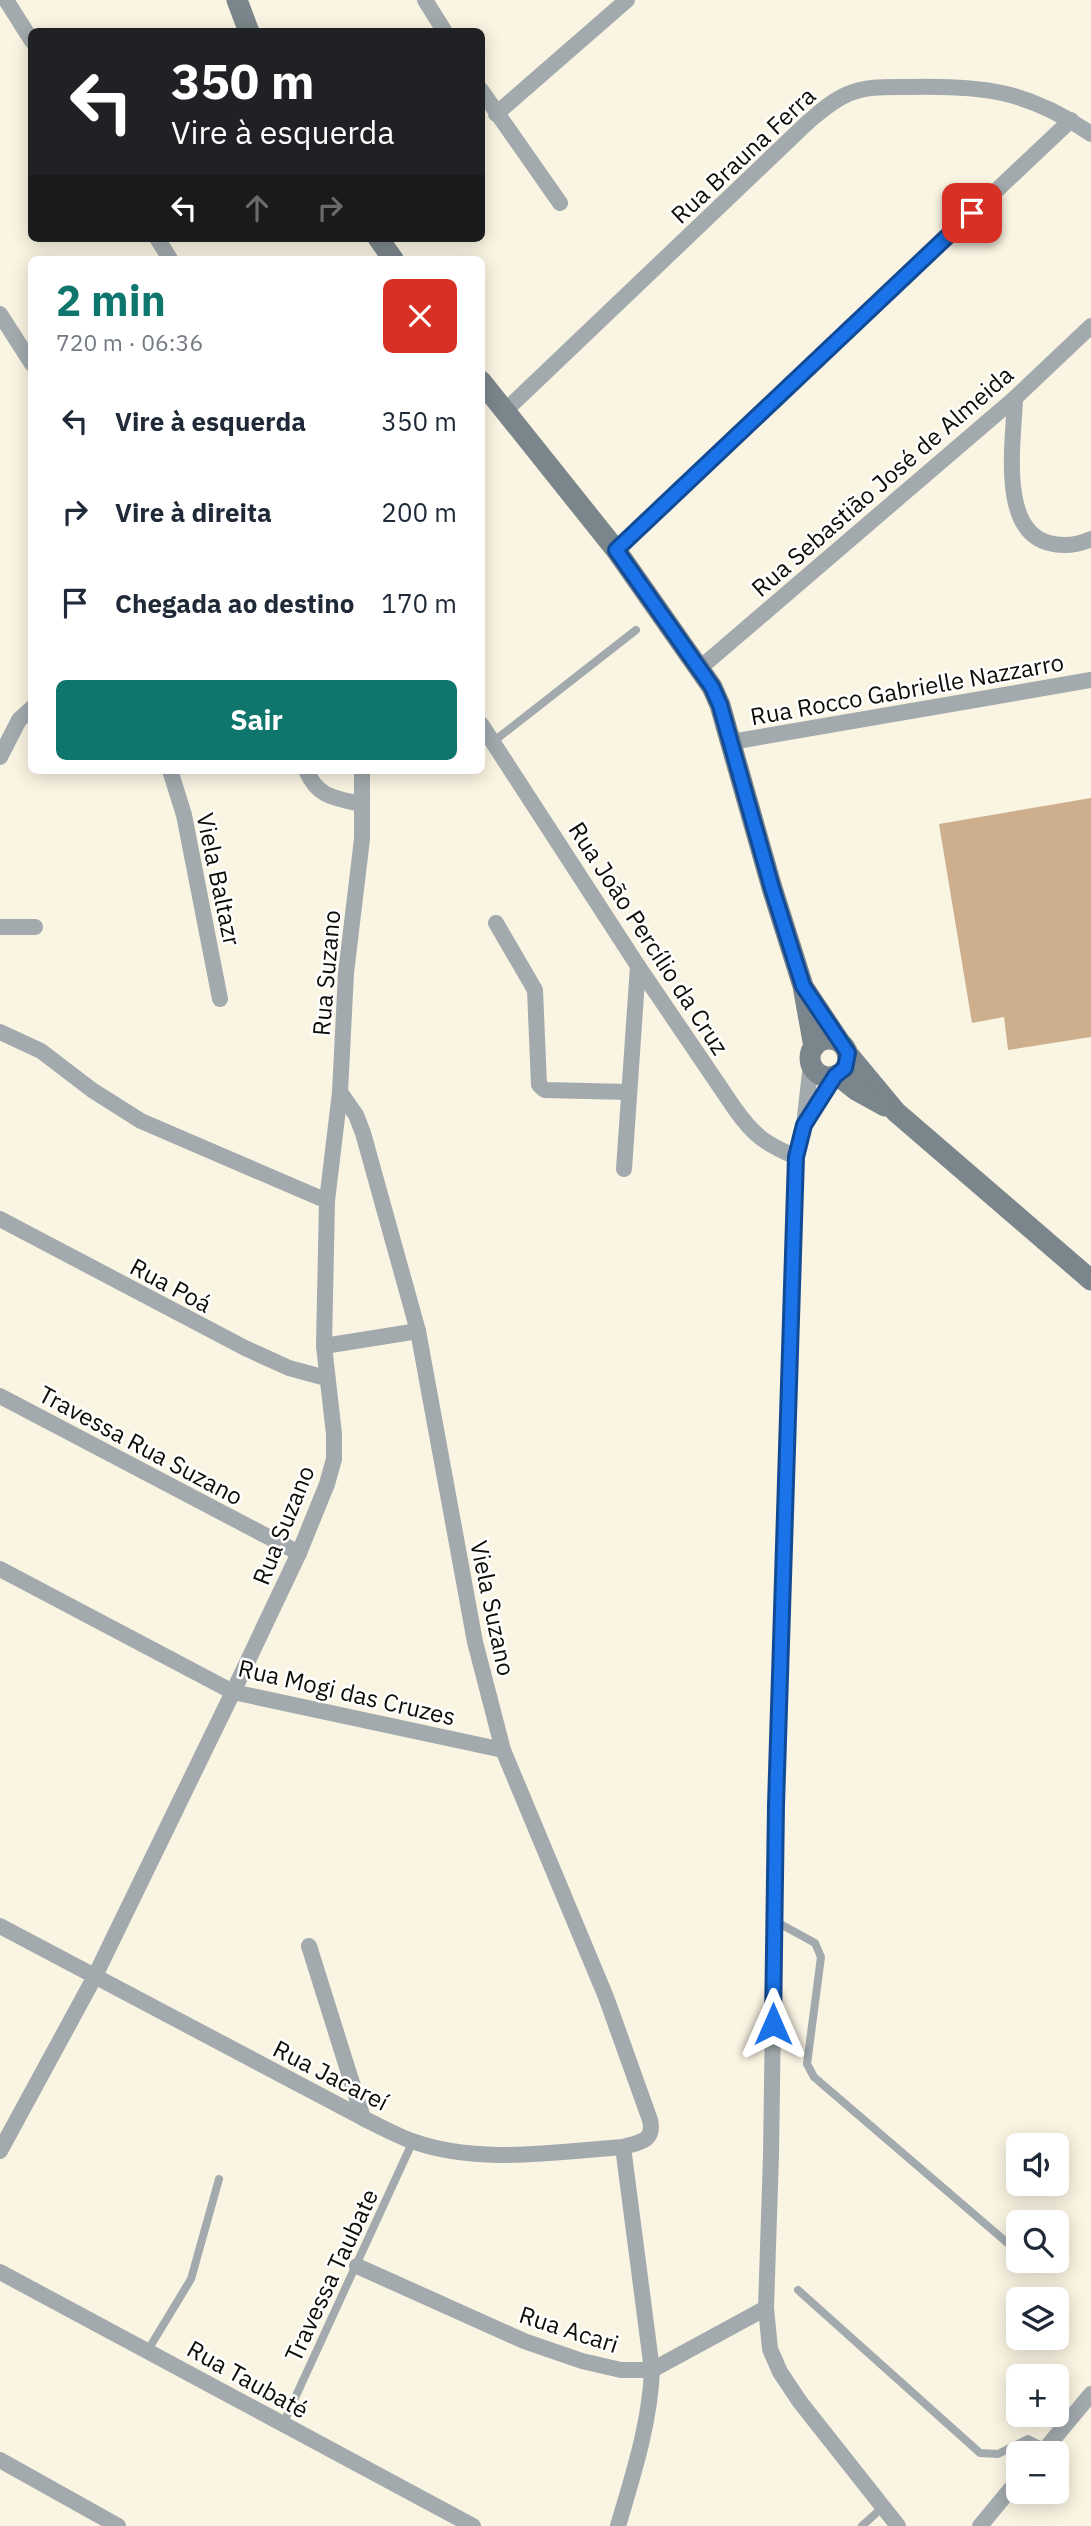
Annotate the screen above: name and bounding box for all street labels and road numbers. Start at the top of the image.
street label: Rua Brauna Ferra [664,79,822,230]
street label: Rua Sebastião José de Almeida [744,358,1020,604]
street label: Rua Rocco Gabrielle Nazzarro [748,646,1066,732]
street label: Viela Baltazr [189,810,249,948]
street label: Rua João Percílio da Cruz [562,815,736,1061]
street label: Rua Suzano [305,909,347,1037]
street label: Rua Poá [125,1250,217,1320]
street label: Travessa Rua Suzano [33,1378,249,1512]
street label: Rua Suzano [245,1461,321,1589]
street label: Viela Suzano [463,1537,523,1679]
street label: Rua Mogi das Cruzes [235,1651,459,1733]
street label: Rua Jacareí [268,2032,394,2118]
street label: Travessa Taubate [277,2183,385,2367]
street label: Rua Acari [515,2298,623,2360]
street label: Rua Taubaté [182,2332,314,2426]

